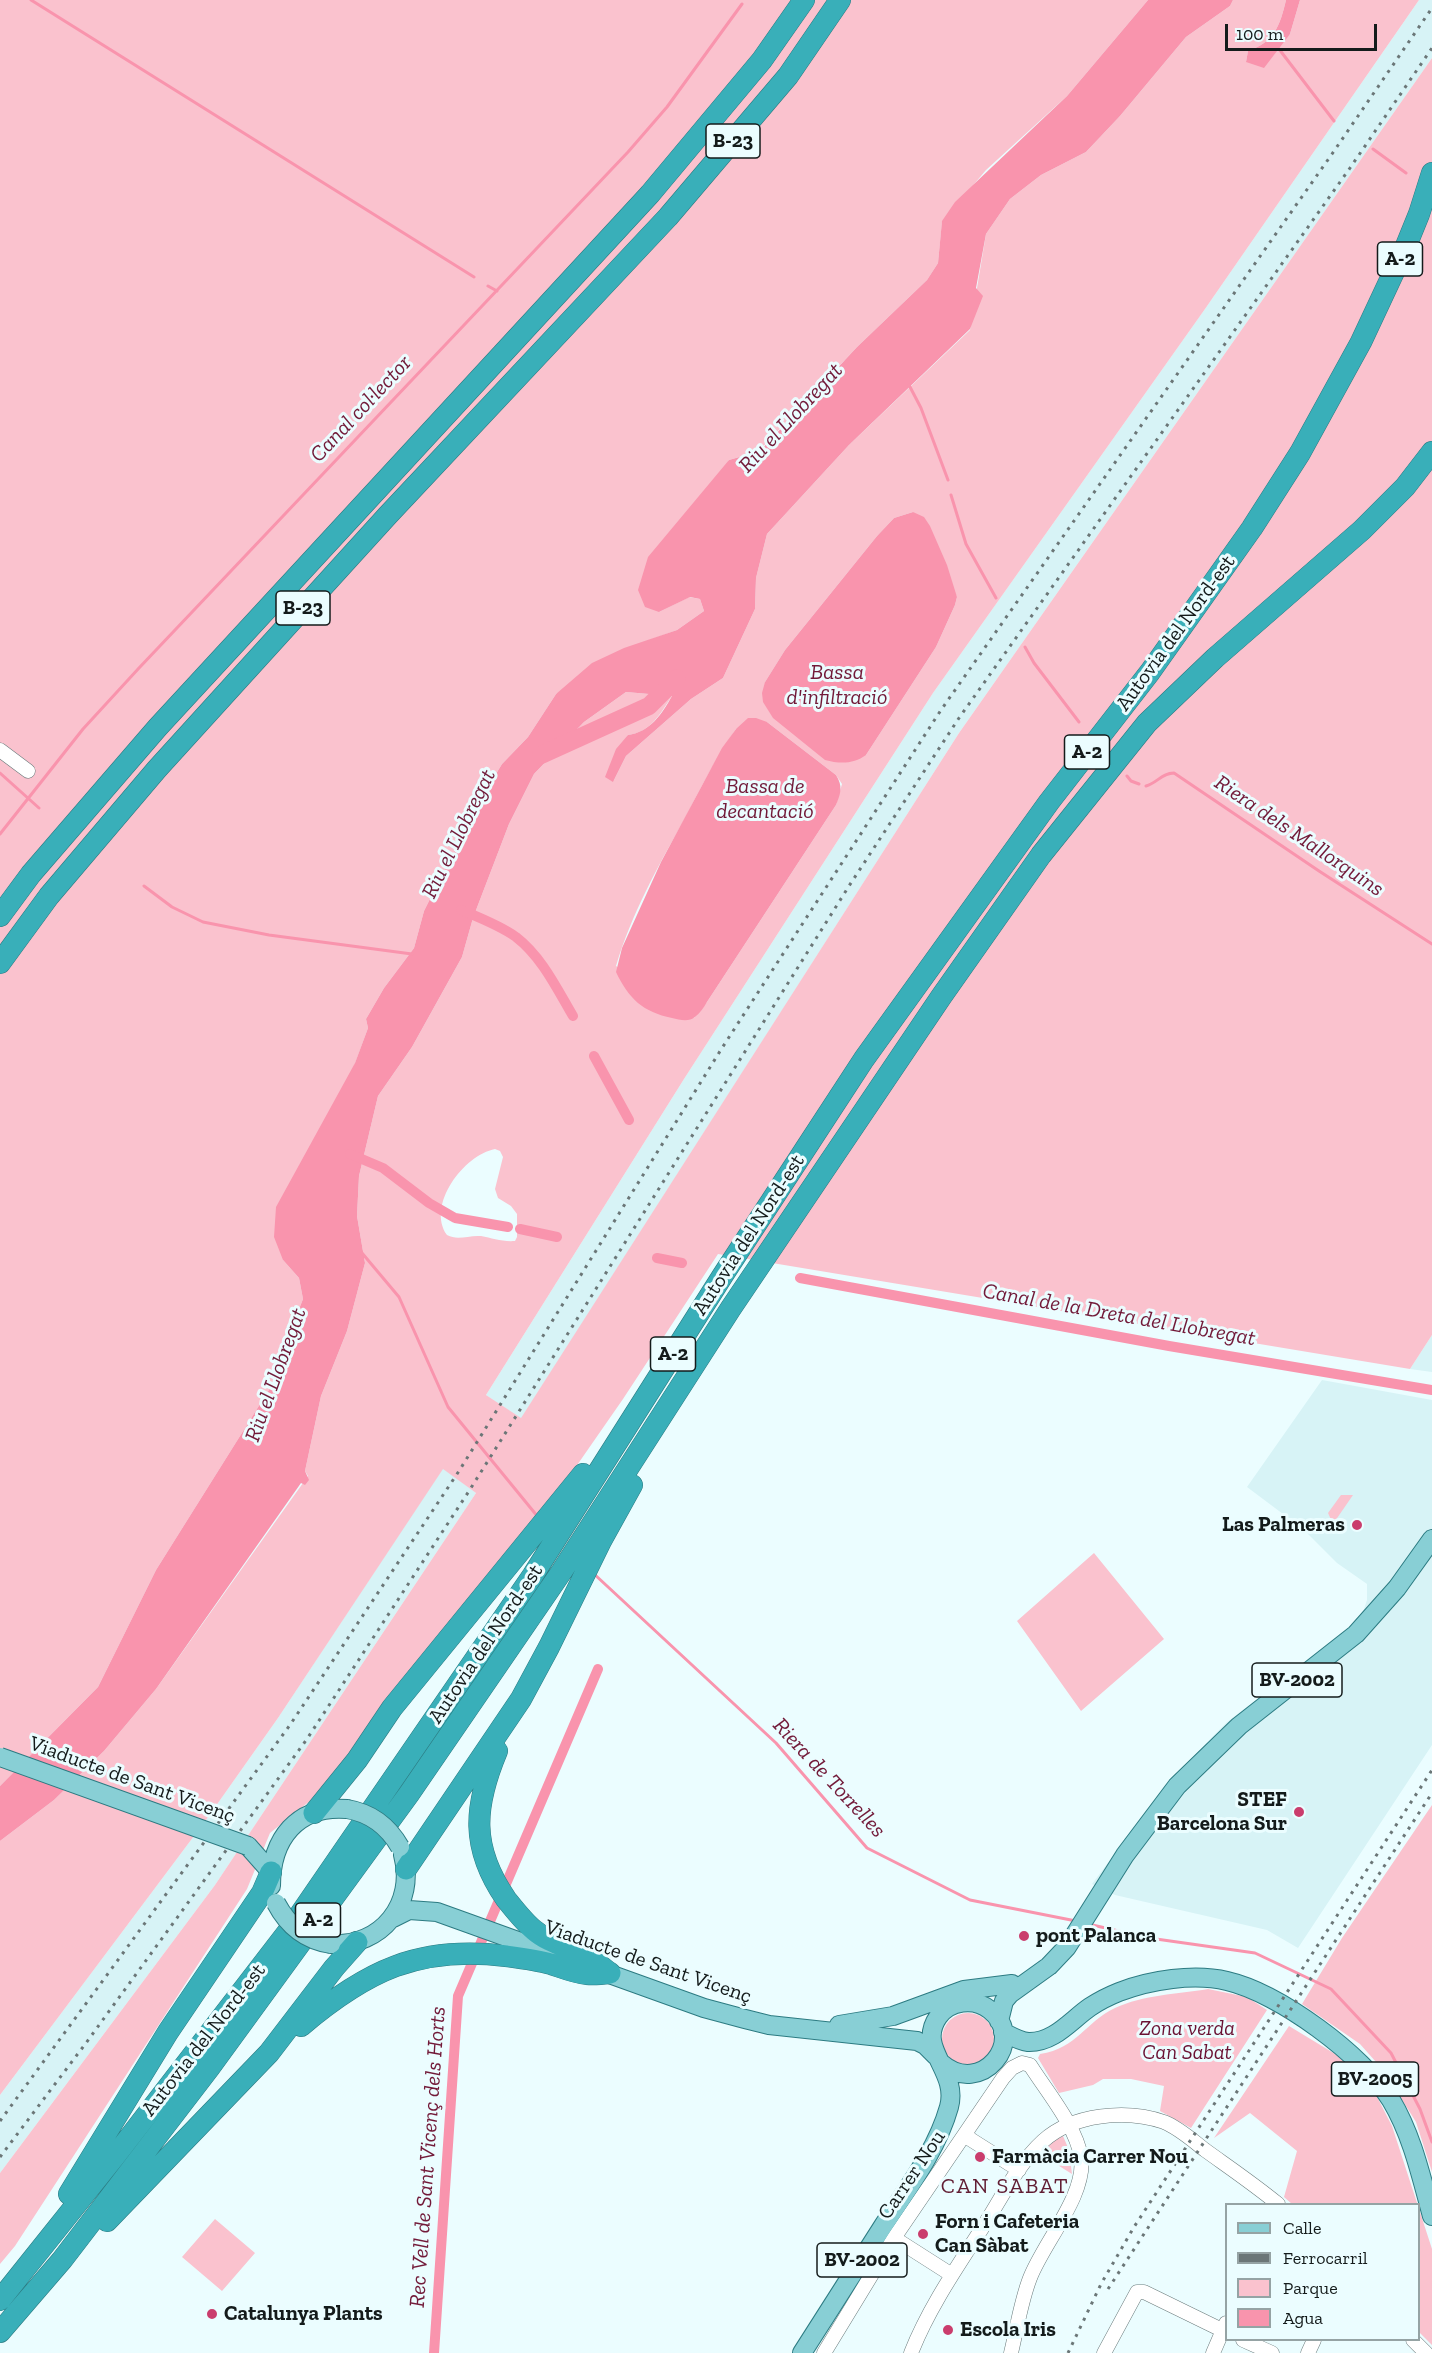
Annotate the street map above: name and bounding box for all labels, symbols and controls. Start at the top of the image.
scale bar [1228,12,1380,50]
text: 100 m [1236,23,1283,45]
road number: B-23 [706,124,760,158]
road number: A-2 [1378,242,1422,276]
water label: Canal col·lector [305,350,417,468]
water label: Riu el Llobregat [733,358,849,478]
street label: Autovia del Nord-est [1111,550,1241,716]
road number: B-23 [276,591,330,625]
water label: Bassa d'infiltració [787,660,887,712]
road number: A-2 [1064,735,1110,769]
water label: Riu el Llobregat [416,765,502,903]
water label: Riera dels Mallorquins [1209,769,1389,903]
water label: Bassa de decantació [716,774,814,825]
street label: Autovia del Nord-est [688,1150,810,1320]
water label: Canal de la Dreta del Llobregat [980,1278,1258,1352]
water label: Riu el Llobregat [240,1305,312,1445]
road number: A-2 [650,1337,696,1371]
place label: Las Palmeras [1222,1512,1345,1538]
marker: Las Palmeras [1350,1518,1364,1532]
street label: Autovia del Nord-est [423,1560,549,1728]
road number: BV-2002 [1252,1663,1342,1697]
water label: Riera de Torrelles [767,1713,891,1843]
street label: Viaducte de Sant Vicenç [26,1731,238,1829]
place label: STEF Barcelona Sur [1157,1787,1287,1837]
marker: STEF Barcelona Sur [1292,1805,1306,1819]
road number: A-2 [296,1903,340,1937]
street label: Viaducte de Sant Vicenç [541,1915,755,2009]
place label: pont Palanca [1036,1923,1156,1949]
marker: pont Palanca [1017,1929,1031,1943]
street label: Autovia del Nord-est [137,1959,271,2121]
water label: Rec Vell de Sant Vicenç dels Horts [404,2006,452,2308]
park label: Zona verda Can Sabat [1139,2016,1235,2066]
road number: BV-2005 [1332,2062,1418,2096]
street label: Carrer Nou [873,2126,951,2224]
place label: Farmàcia Carrer Nou [992,2144,1188,2170]
marker: Farmàcia Carrer Nou [973,2150,987,2164]
district label: CAN SABAT [941,2174,1069,2200]
legend [1225,2203,1420,2341]
place label: Forn i Cafeteria Can Sàbat [935,2209,1079,2259]
text: Calle [1283,2217,1321,2239]
marker: Forn i Cafeteria Can Sàbat [916,2227,930,2241]
road number: BV-2002 [817,2243,907,2277]
text: Ferrocarril [1283,2247,1367,2269]
text: Parque [1283,2277,1338,2299]
place label: Catalunya Plants [224,2301,383,2327]
marker: Catalunya Plants [205,2307,219,2321]
text: Agua [1283,2307,1323,2329]
place label: Escola Iris [960,2317,1056,2343]
marker: Escola Iris [941,2323,955,2337]

